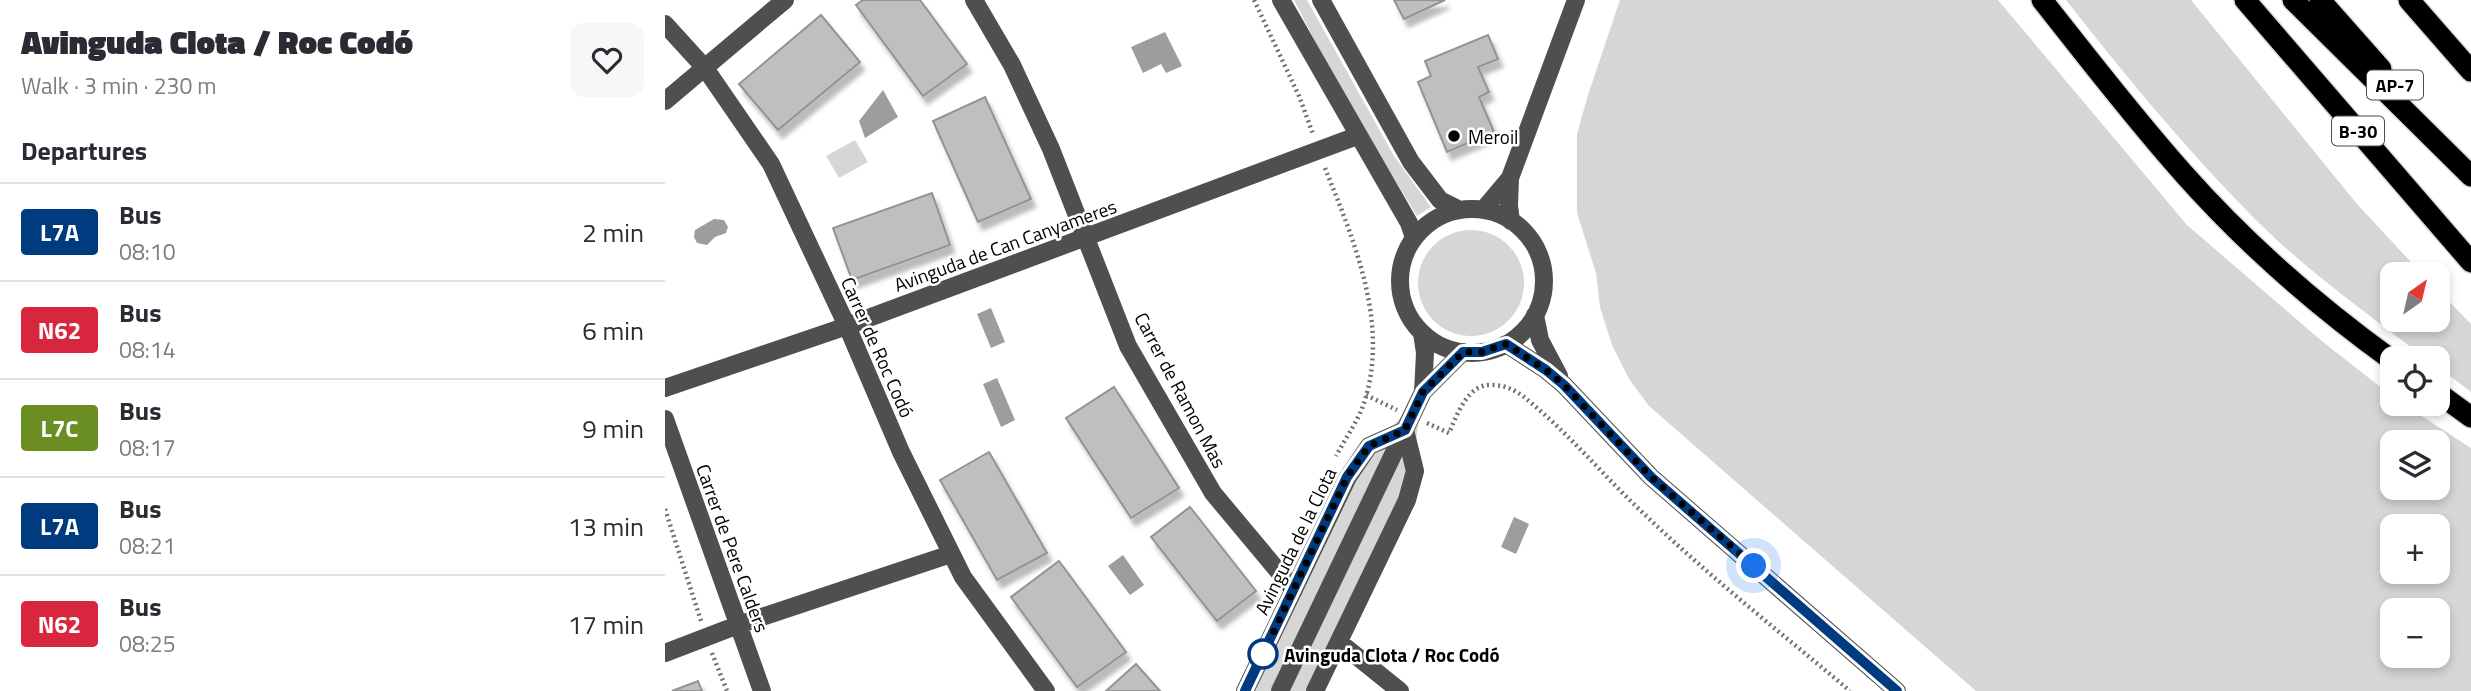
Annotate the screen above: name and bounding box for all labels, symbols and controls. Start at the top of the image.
text: Avinguda Clota / Roc Codó [21,17,413,67]
button: heart [570,23,644,97]
text: Walk · 3 min · 230 m [21,68,217,103]
road number: AP-7 [2367,70,2423,100]
road number: B-30 [2332,116,2384,146]
place label: Meroil [1468,122,1518,151]
marker: Meroil [1446,128,1462,144]
text: Departures [21,131,147,170]
street label: Avinguda de Can Canyameres [890,191,1120,299]
text: Bus [119,195,161,234]
text: 2 min [582,213,644,252]
text: L7A [40,214,79,250]
text: 08:10 [119,234,176,269]
north arrow [2380,262,2450,332]
map controls [2380,262,2450,668]
street label: Carrer de Roc Codó [834,272,922,422]
text: Bus [119,293,161,332]
street label: Carrer de Ramon Mas [1128,307,1234,473]
text: 6 min [582,311,644,350]
text: N62 [38,312,81,348]
text: 08:14 [119,332,176,367]
button: locate [2380,346,2450,416]
text: Bus [119,391,161,430]
text: 9 min [582,409,644,448]
text: L7C [41,410,78,446]
text: 08:17 [119,430,176,465]
button: layers [2380,430,2450,500]
street label: Carrer de Pere Calders [689,460,777,636]
street label: Avinguda de la Clota [1247,462,1344,620]
text: Bus [119,489,161,528]
text: 13 min [568,507,644,546]
text: L7A [40,508,79,544]
button: + [2380,514,2450,584]
text: 08:21 [119,528,176,563]
your location [1736,548,1771,583]
text: Bus [119,587,161,626]
button: − [2380,598,2450,668]
text: 17 min [568,605,644,644]
text: N62 [38,606,81,642]
text: 08:25 [119,626,176,661]
marker: Avinguda Clota / Roc Codó [1248,639,1278,669]
place label: Avinguda Clota / Roc Codó [1284,640,1500,669]

